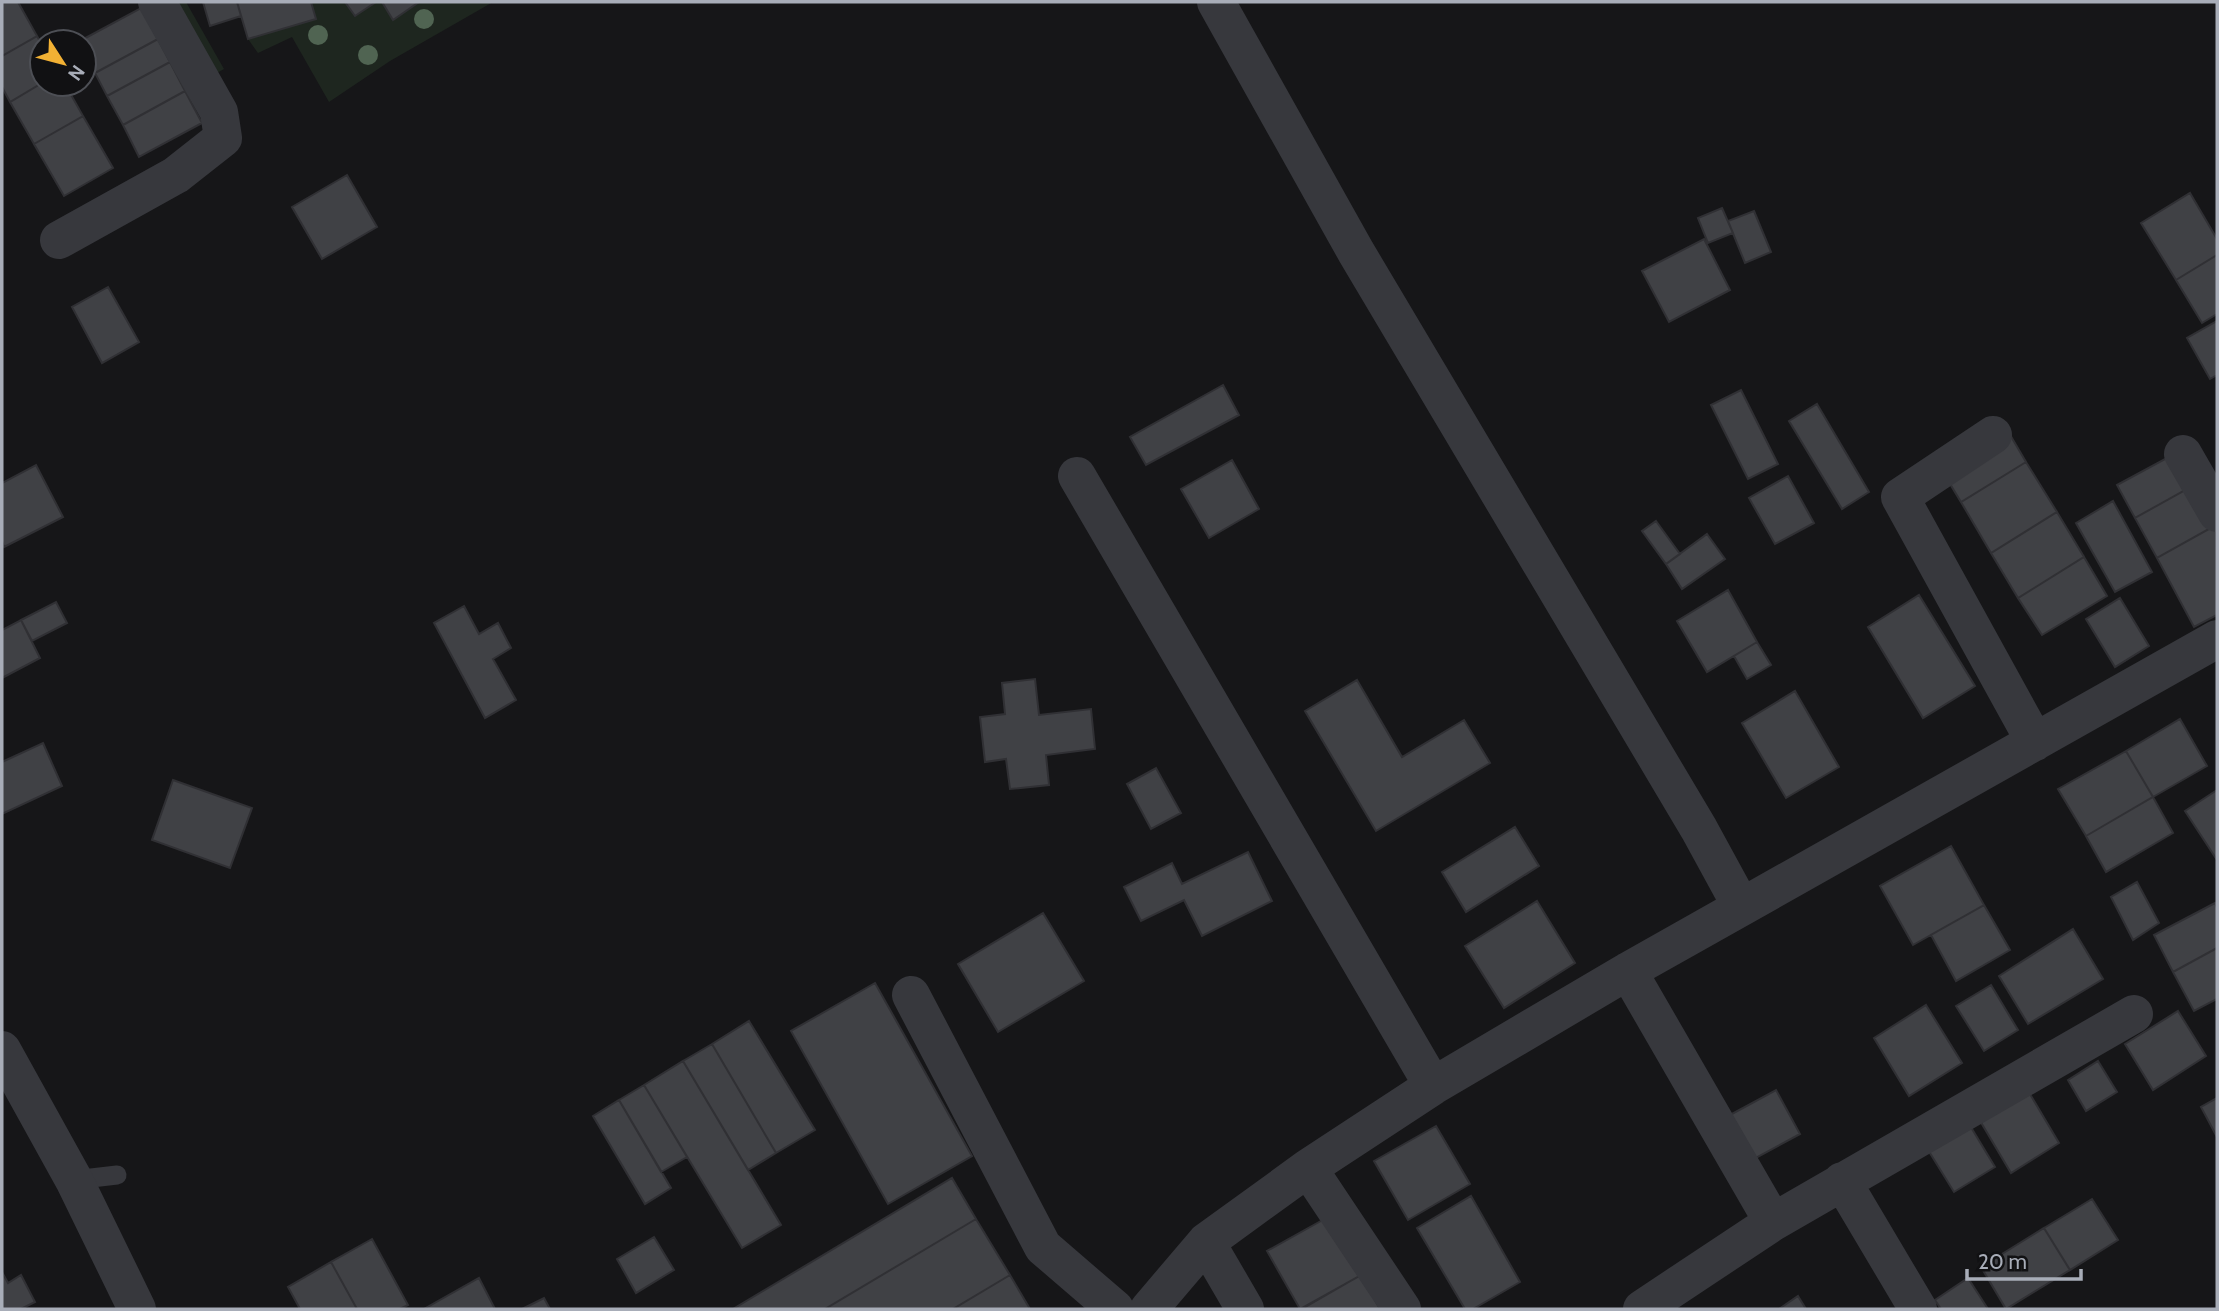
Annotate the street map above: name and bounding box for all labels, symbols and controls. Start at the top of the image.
north arrow [28,28,98,98]
text: N [63,61,90,85]
scale bar [1967,1238,2081,1282]
text: 20 m [1978,1249,2027,1274]

